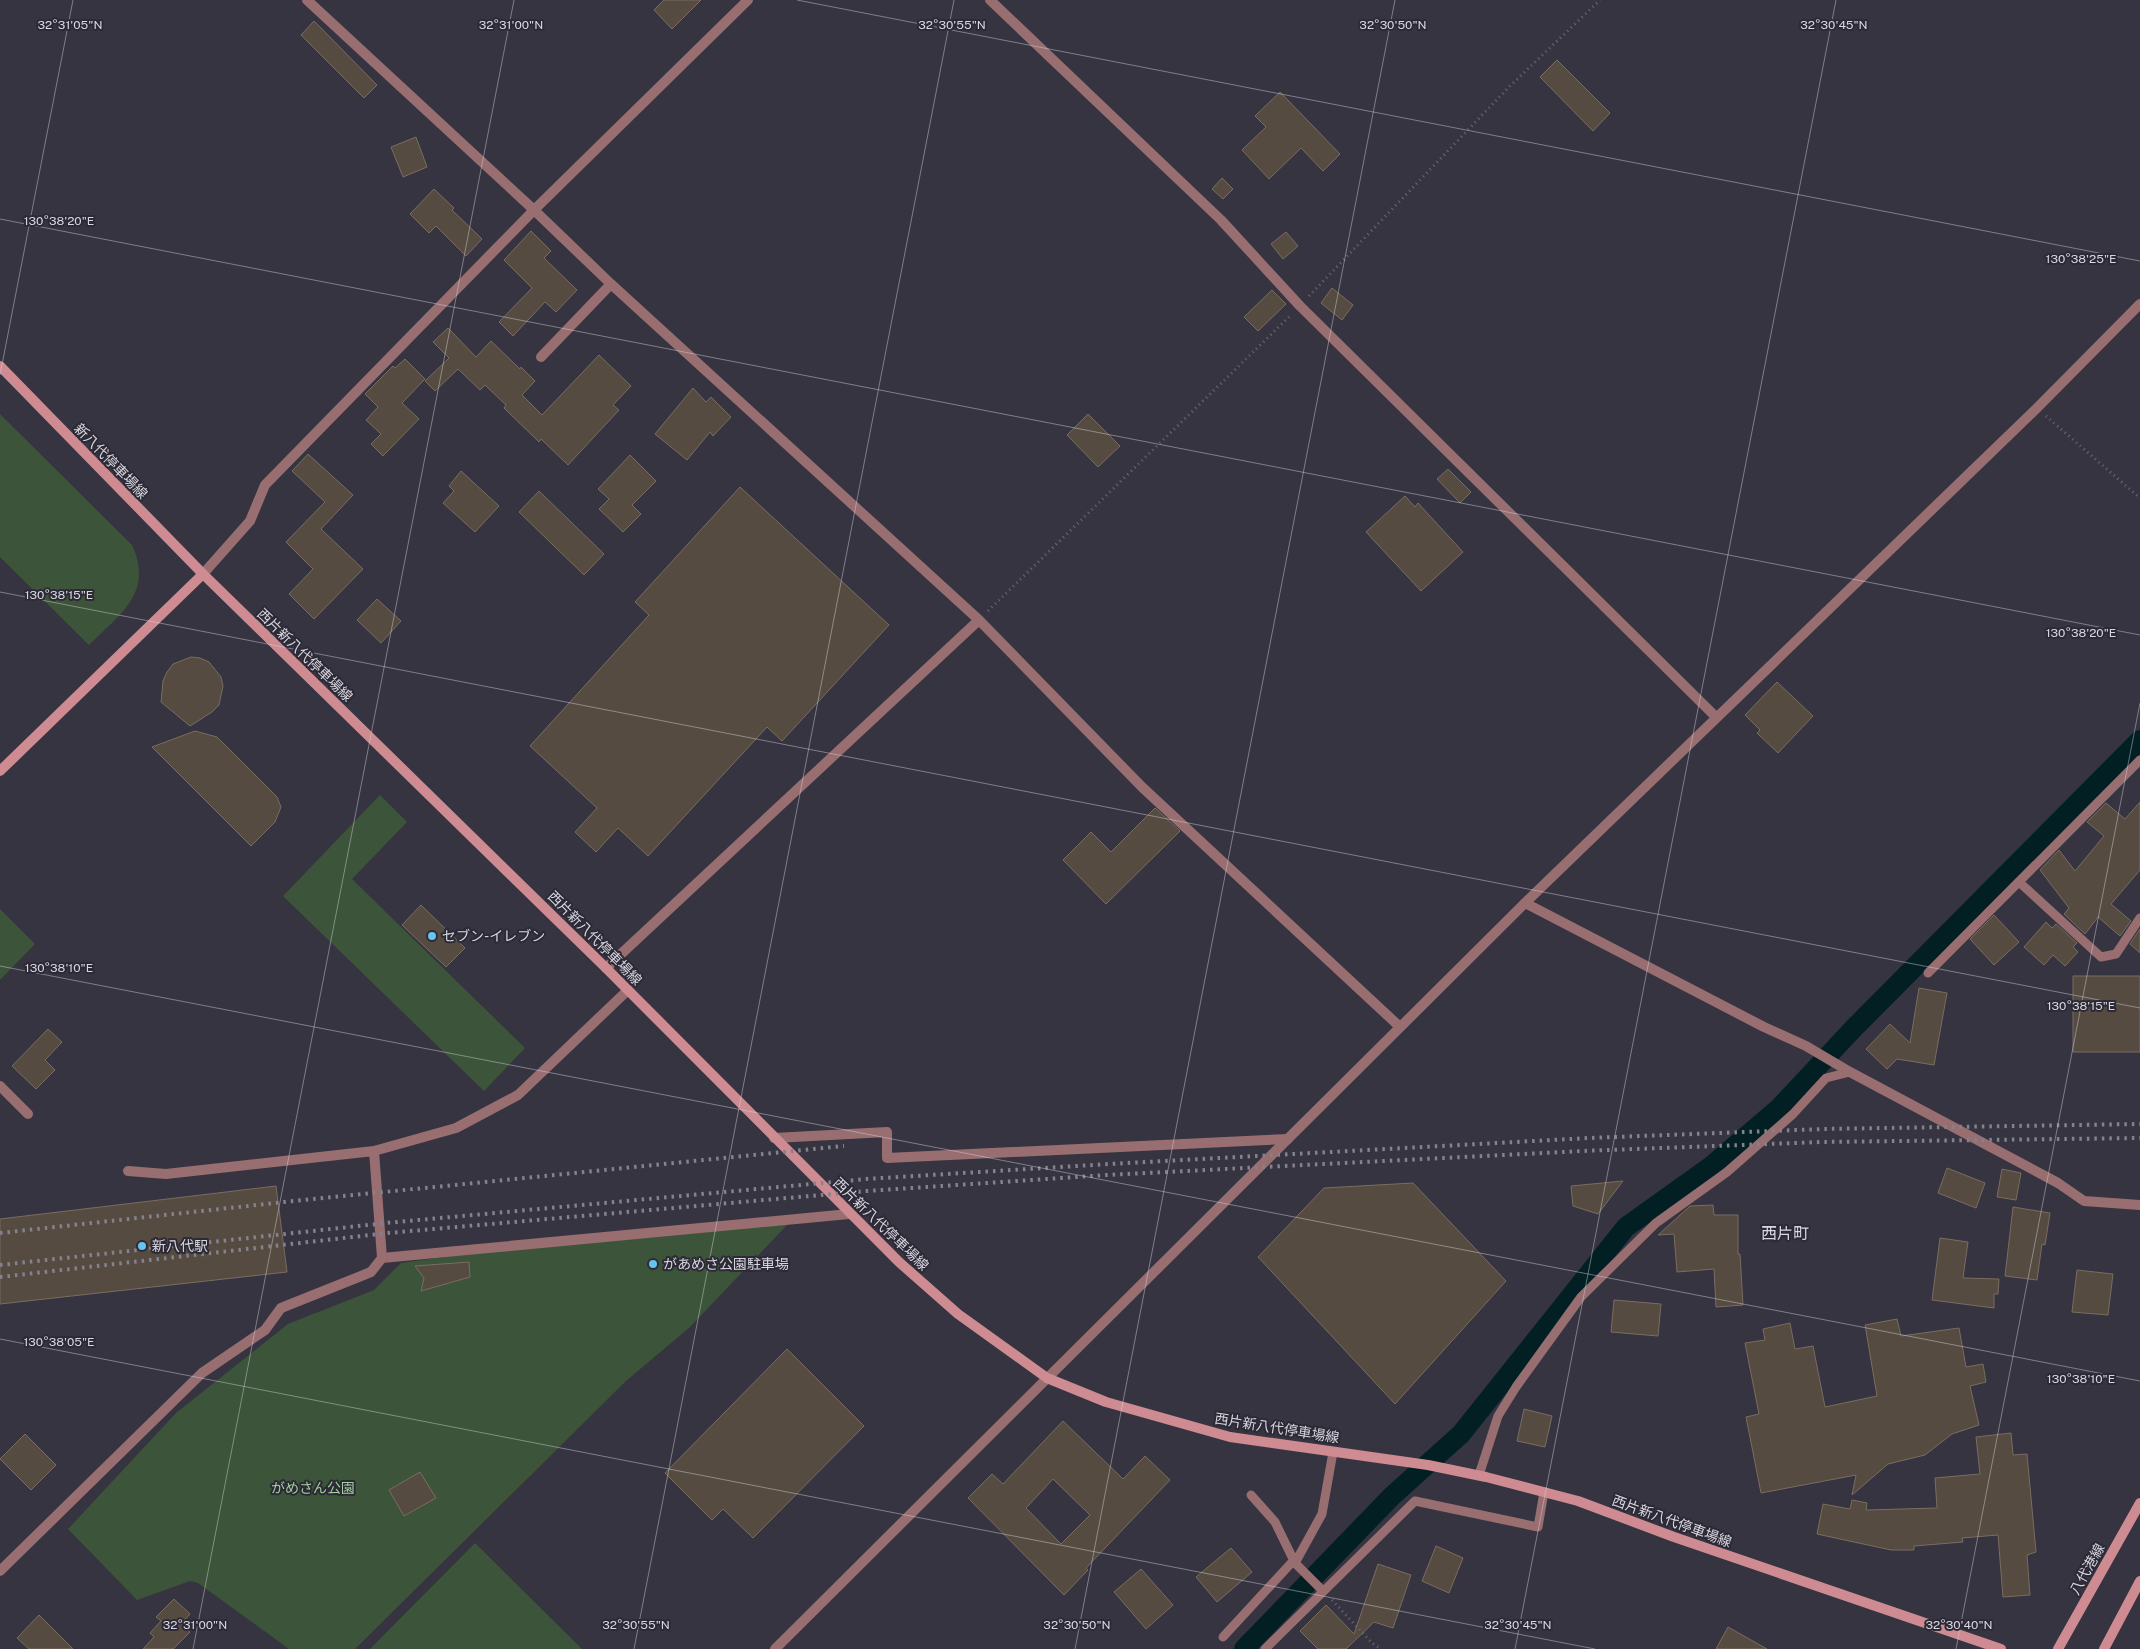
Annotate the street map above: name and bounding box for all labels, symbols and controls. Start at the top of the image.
text: 32°31'05"N [38,18,102,32]
text: 32°31'00"N [479,18,543,32]
text: 32°30'55"N [918,18,986,32]
text: 32°30'50"N [1359,18,1427,32]
text: 32°30'45"N [1800,18,1868,32]
text: 130°38'20"E [24,214,94,228]
text: 130°38'25"E [2046,252,2116,266]
street label: 新八代停車場線 [71,420,151,502]
text: 130°38'15"E [25,588,93,602]
street label: 西片新八代停車場線 [254,605,356,705]
text: 130°38'20"E [2046,626,2116,640]
street label: 西片新八代停車場線 [545,888,645,988]
place label: セブン-イレブン [442,928,545,944]
marker: セブン-イレブン [426,930,438,942]
text: 130°38'10"E [25,961,93,975]
text: 130°38'15"E [2047,999,2115,1013]
street label: 西片新八代停車場線 [830,1174,932,1274]
district label: 西片町 [1761,1224,1809,1243]
place label: 新八代駅 [152,1238,208,1254]
marker: 新八代駅 [136,1240,148,1252]
place label: があめさ公園駐車場 [663,1256,789,1272]
marker: があめさ公園駐車場 [647,1258,659,1270]
text: 130°38'05"E [23,1335,95,1349]
text: 130°38'10"E [2047,1372,2115,1386]
street label: 西片新八代停車場線 [1214,1410,1340,1446]
park label: がめさん公園 [271,1480,355,1496]
street label: 西片新八代停車場線 [1610,1492,1734,1550]
street label: 八代港線 [2066,1541,2108,1597]
text: 32°31'00"N [163,1618,227,1632]
text: 32°30'55"N [602,1618,670,1632]
text: 32°30'50"N [1043,1618,1111,1632]
text: 32°30'45"N [1484,1618,1552,1632]
text: 32°30'40"N [1925,1618,1993,1632]

